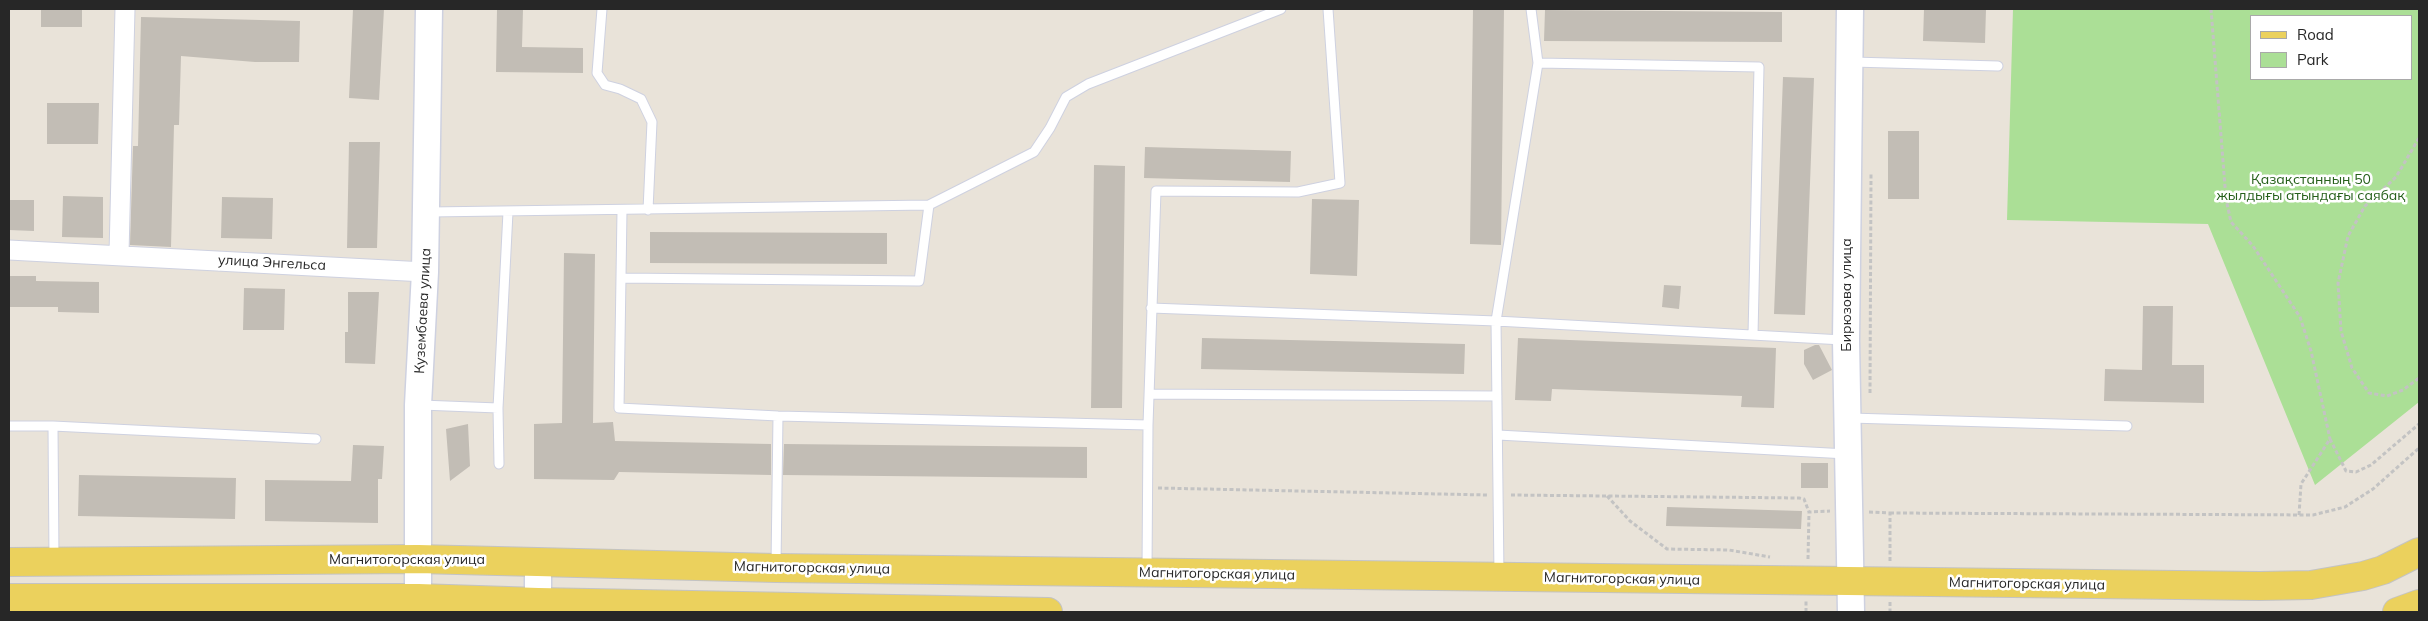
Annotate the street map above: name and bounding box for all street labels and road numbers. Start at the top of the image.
street label: Бирюзова улица [1839,238,1855,352]
street label: Кузембаева улица [411,248,435,374]
street label: улица Энгельса [218,252,326,274]
street label: Магнитогорская улица [329,552,485,568]
street label: Магнитогорская улица [734,558,890,578]
street label: Магнитогорская улица [1139,564,1295,584]
street label: Магнитогорская улица [1544,569,1700,589]
street label: Магнитогорская улица [1949,574,2105,594]

